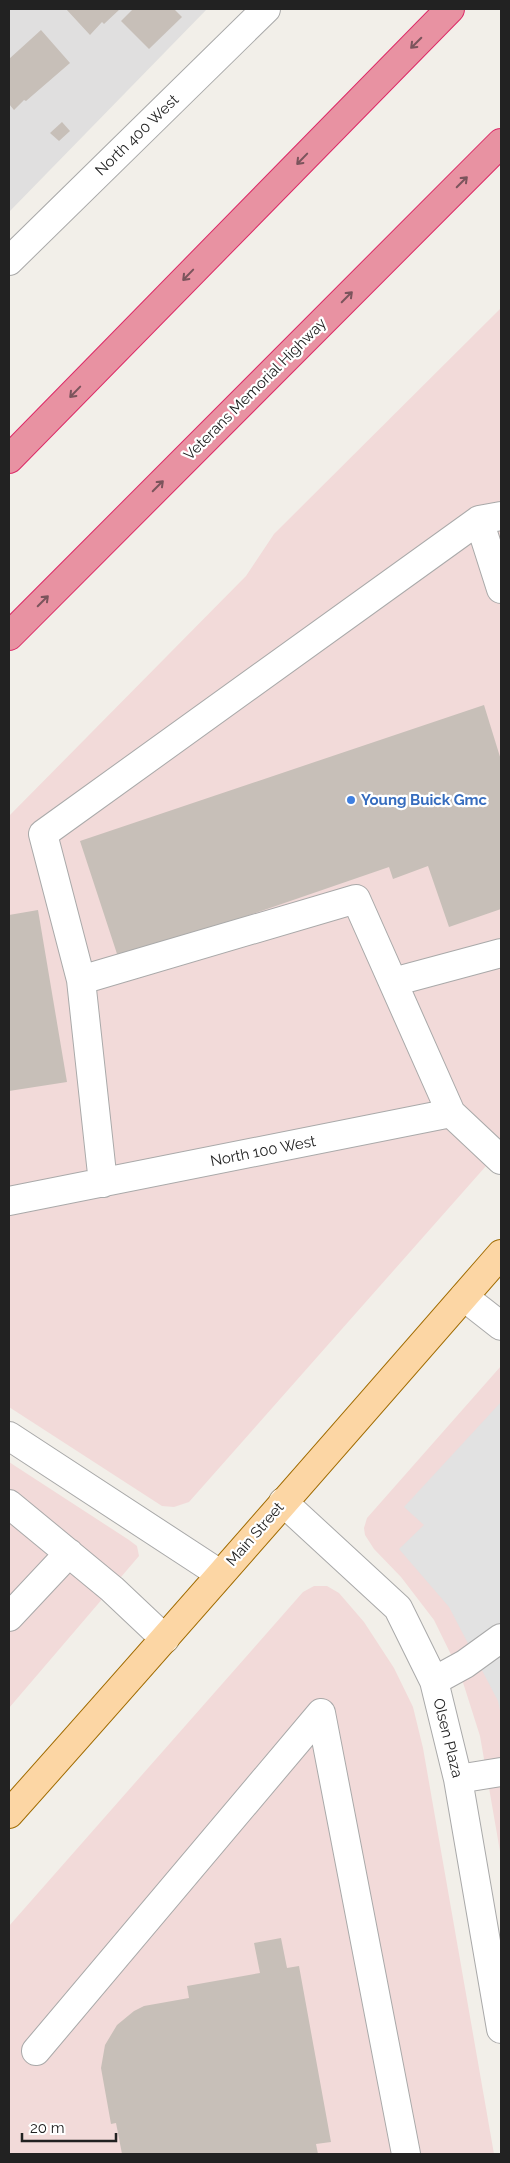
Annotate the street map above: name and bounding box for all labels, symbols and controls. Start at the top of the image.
one-way arrow [410,37,422,49]
street label: North 400 West [92,91,182,179]
one-way arrow [296,153,308,165]
one-way arrow [456,176,469,188]
one-way arrow [182,269,194,282]
one-way arrow [341,291,354,303]
street label: Veterans Memorial Highway [180,314,330,464]
one-way arrow [69,385,81,398]
one-way arrow [152,480,164,492]
one-way arrow [37,595,49,607]
place label: Young Buick Gmc [361,791,488,809]
marker: Young Buick Gmc [345,794,357,806]
street label: North 100 West [209,1132,317,1170]
street label: Main Street [222,1498,288,1570]
street label: Olsen Plaza [429,1696,467,1780]
scale bar [22,2110,116,2142]
text: 20 m [30,2119,65,2137]

